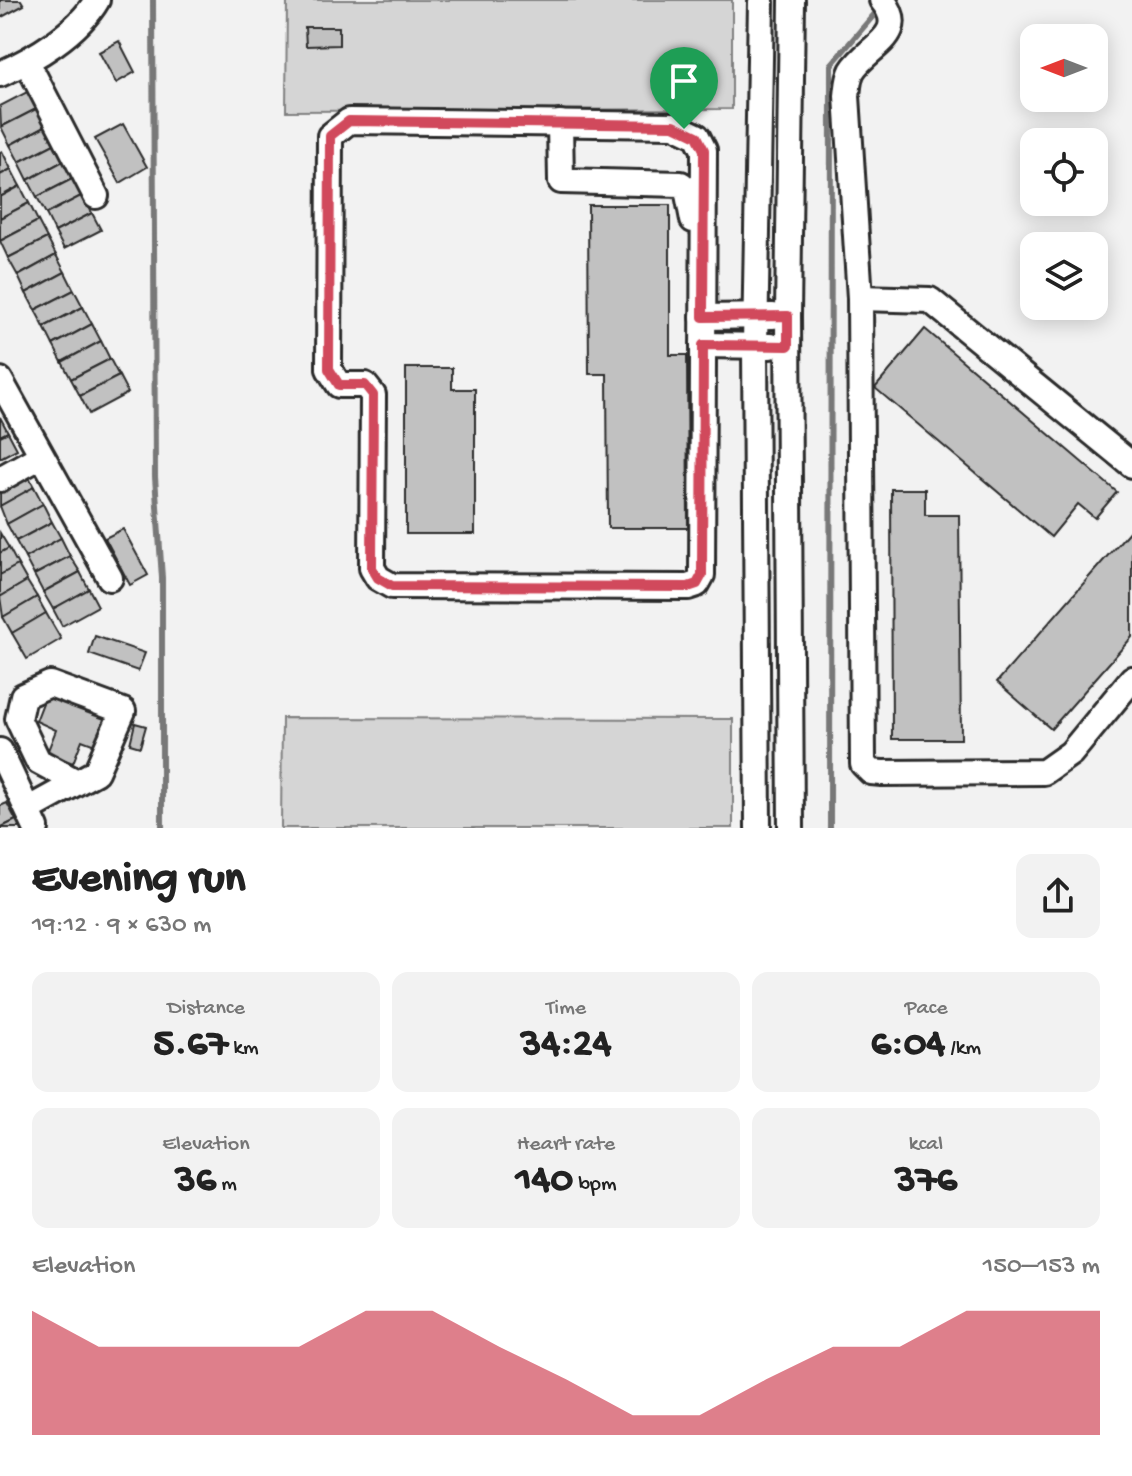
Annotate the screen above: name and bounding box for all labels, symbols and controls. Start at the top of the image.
north arrow [1020,24,1108,112]
map controls [1020,24,1108,320]
pin [650,47,718,129]
icon: arrive [662,59,706,103]
button: locate [1020,128,1108,216]
button: layers [1020,232,1108,320]
button: share [1016,854,1100,938]
text: Evening run [32,855,245,907]
text: 19:12 · 9 × 630 m [32,911,211,942]
text: Distance [167,996,245,1022]
text: Time [546,996,586,1022]
text: Pace [904,996,948,1022]
text: 5.67 [153,1022,228,1069]
text: 34:24 [521,1022,611,1069]
text: 6:04 [871,1022,945,1069]
text: km [228,1036,259,1062]
text: /km [945,1036,981,1062]
text: Elevation [162,1132,250,1158]
text: Heart rate [517,1132,615,1158]
text: kcal [909,1132,943,1158]
text: 36 [175,1158,216,1205]
text: 140 [515,1158,573,1205]
text: 376 [895,1158,957,1205]
text: m [216,1172,237,1198]
text: bpm [573,1172,617,1198]
text: Elevation [32,1252,135,1283]
text: 150–153 m [983,1252,1100,1283]

